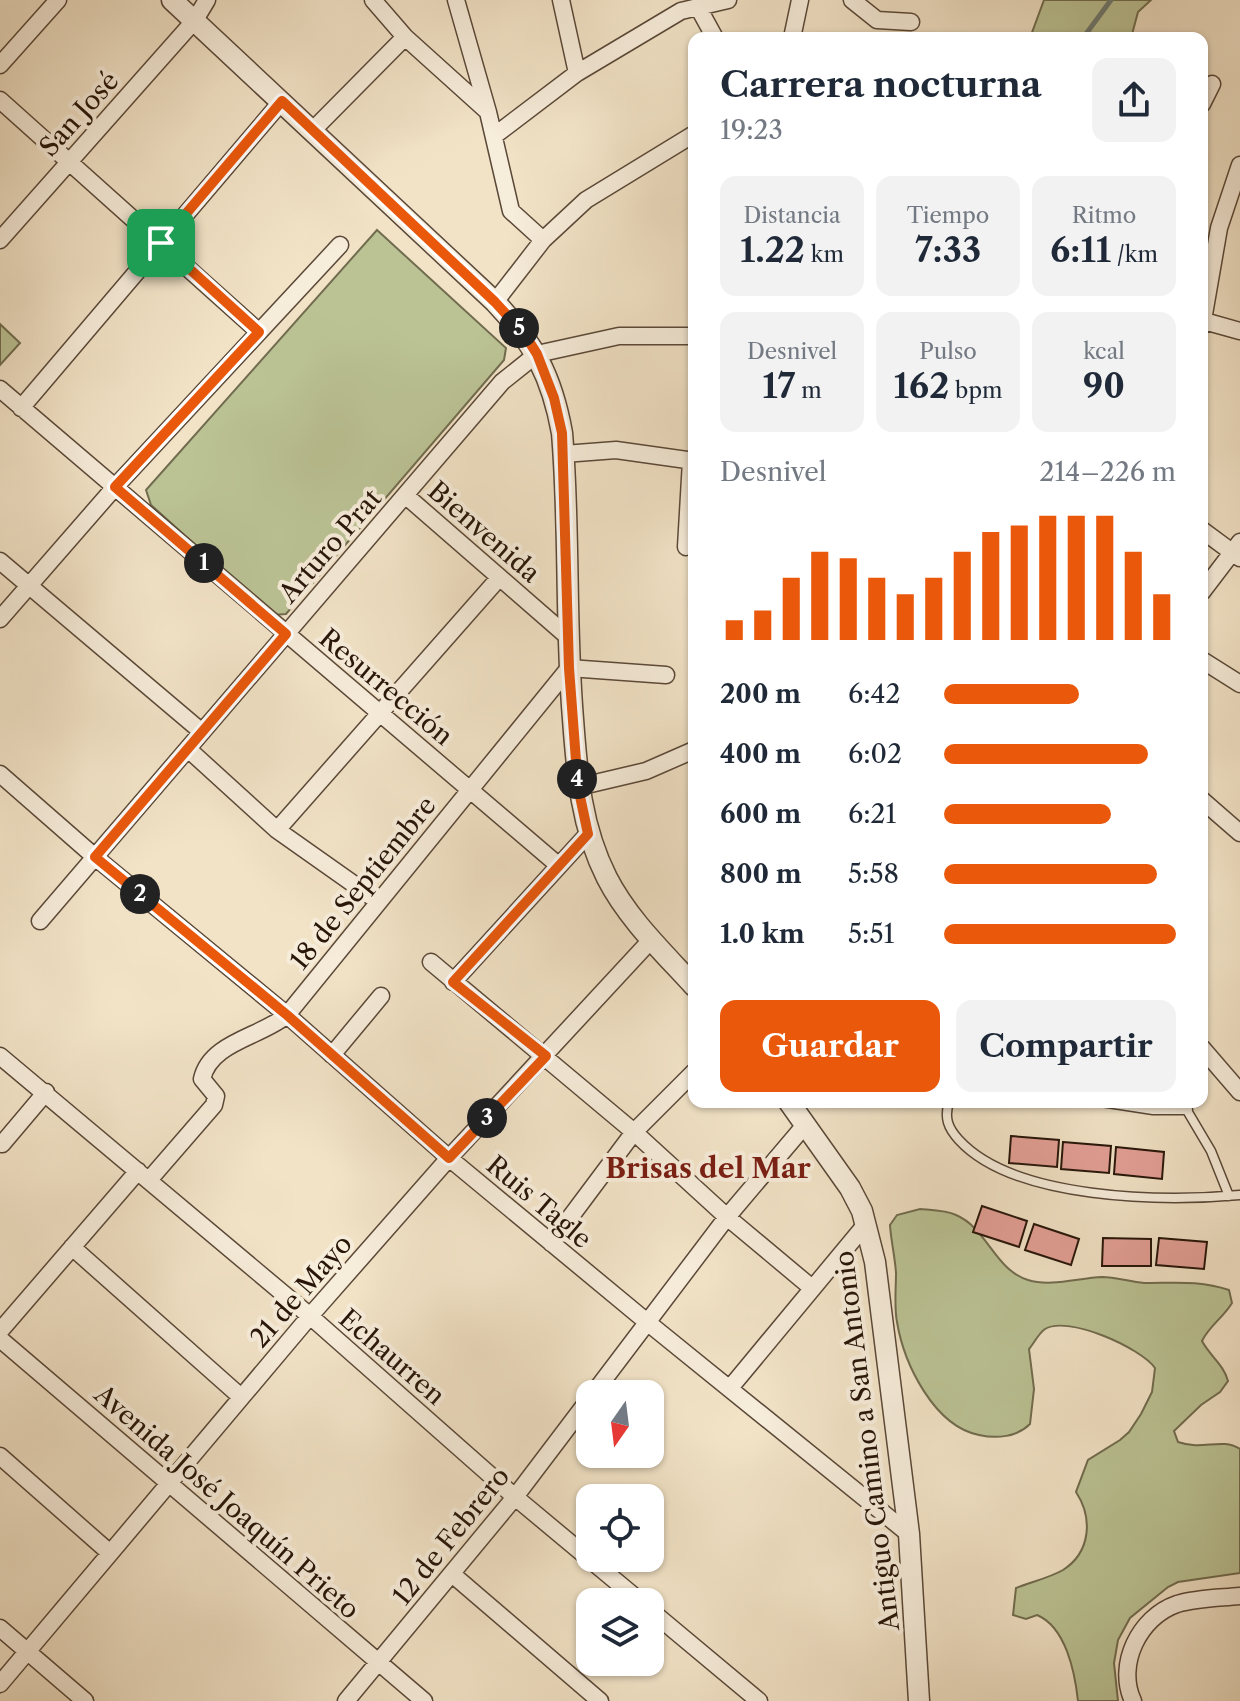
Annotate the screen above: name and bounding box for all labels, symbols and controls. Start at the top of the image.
button: share [1092,58,1176,142]
text: Carrera nocturna [720,62,1042,106]
street label: San José [33,65,125,163]
text: 19:23 [720,114,783,146]
text: Distancia [744,202,841,229]
text: Tiempo [907,202,989,229]
text: Ritmo [1072,202,1136,229]
pin [127,209,195,277]
icon: arrive [139,221,183,265]
text: 1.22 [740,229,805,271]
text: 7:33 [915,229,981,271]
text: 6:11 [1050,229,1111,271]
text: km [805,241,844,268]
text: /km [1111,241,1158,268]
pin: 5 [499,308,539,348]
text: 5 [513,314,525,341]
text: Desnivel [747,338,837,365]
text: Pulso [919,338,977,365]
text: kcal [1083,338,1125,365]
text: 17 [762,365,795,407]
text: 162 [894,365,949,407]
text: 90 [1083,365,1125,407]
text: m [795,377,822,404]
text: bpm [949,377,1002,404]
text: Desnivel [720,456,827,488]
text: 214–226 m [1039,456,1176,488]
street label: Bienvenida [421,475,547,589]
street label: Arturo Prat [271,482,388,610]
pin: 1 [184,543,224,583]
text: 1 [199,549,209,576]
street label: Resurrección [313,622,459,752]
text: 200 m [720,678,801,710]
text: 6:42 [848,678,901,710]
text: 400 m [720,738,801,770]
text: 6:02 [848,738,902,770]
pin: 4 [557,759,597,799]
text: 4 [570,765,584,792]
street label: 18 de Septiembre [283,790,443,976]
text: 600 m [720,798,801,830]
text: 6:21 [848,798,896,830]
text: 800 m [720,858,802,890]
text: 5:58 [848,858,899,890]
pin: 2 [120,874,160,914]
text: 2 [134,880,147,907]
text: 1.0 km [720,918,805,950]
text: 5:51 [848,918,894,950]
button: Guardar [720,1000,940,1092]
button: Compartir [956,1000,1176,1092]
pin: 3 [467,1098,507,1138]
text: 3 [481,1104,493,1131]
street label: Ruis Tagle [480,1149,598,1255]
district label: Brisas del Mar [605,1151,811,1185]
street label: 21 de Mayo [243,1228,359,1354]
street label: Antiguo Camino a San Antonio [828,1249,906,1634]
street label: Echaurren [332,1302,452,1412]
street label: Avenida José Joaquín Prieto [87,1378,366,1626]
north arrow [576,1380,664,1468]
map controls [576,1380,664,1676]
street label: 12 de Febrero [386,1461,516,1611]
button: locate [576,1484,664,1572]
button: layers [576,1588,664,1676]

